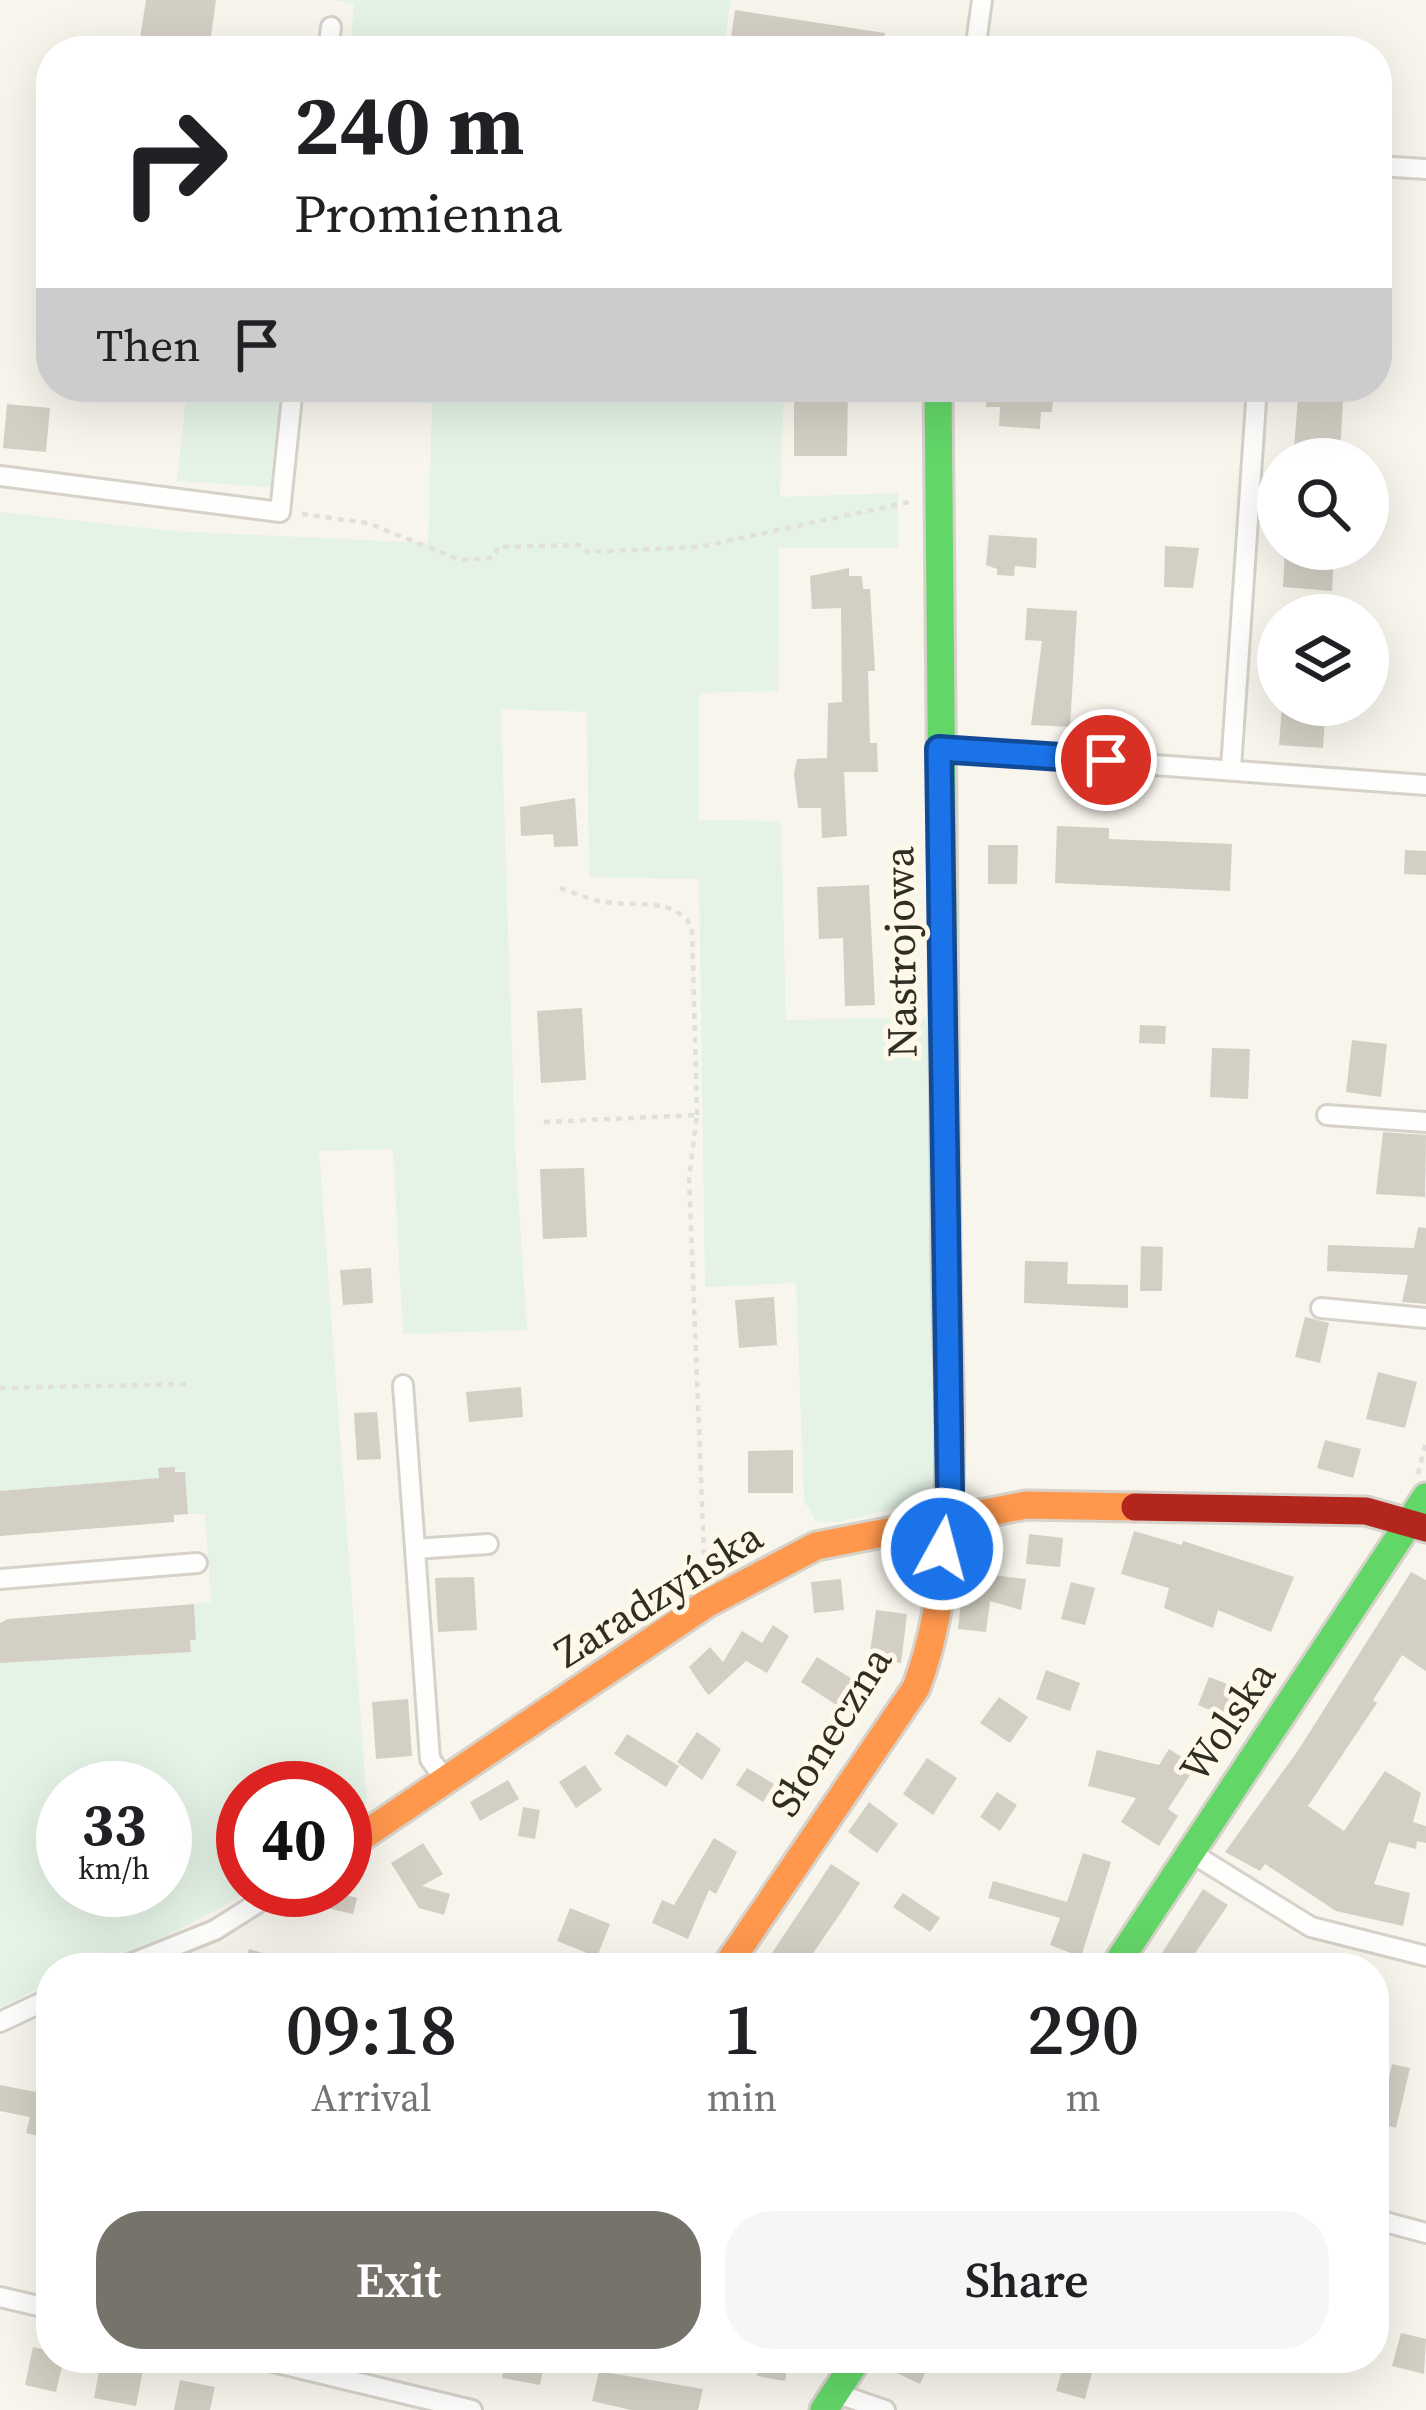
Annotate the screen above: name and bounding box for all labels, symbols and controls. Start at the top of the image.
text: 240 m [294,67,525,182]
icon: right [96,84,252,240]
text: Promienna [294,176,562,250]
icon: arrive [224,312,290,378]
text: Then [96,314,200,376]
map controls [1257,438,1389,726]
button: search [1257,438,1389,570]
button: layers [1257,594,1389,726]
pin [1055,709,1157,811]
icon: arrive [1073,727,1139,793]
street label: Nastrojowa [869,845,931,1058]
position arrow [879,1486,1005,1612]
street label: Zaradzyńska [543,1507,774,1681]
street label: Słoneczna [755,1635,905,1827]
street label: Wolska [1165,1648,1289,1793]
speed limit sign: 40 [216,1761,372,1917]
text: 33 [81,1783,147,1865]
text: km/h [78,1848,150,1889]
text: 09:18 [286,1979,457,2078]
text: 1 [723,1979,761,2078]
text: 290 [1027,1979,1139,2078]
text: Arrival [311,2071,432,2124]
text: min [707,2071,777,2124]
text: m [1066,2071,1101,2124]
button: Exit [96,2211,701,2349]
button: Share [725,2211,1329,2349]

